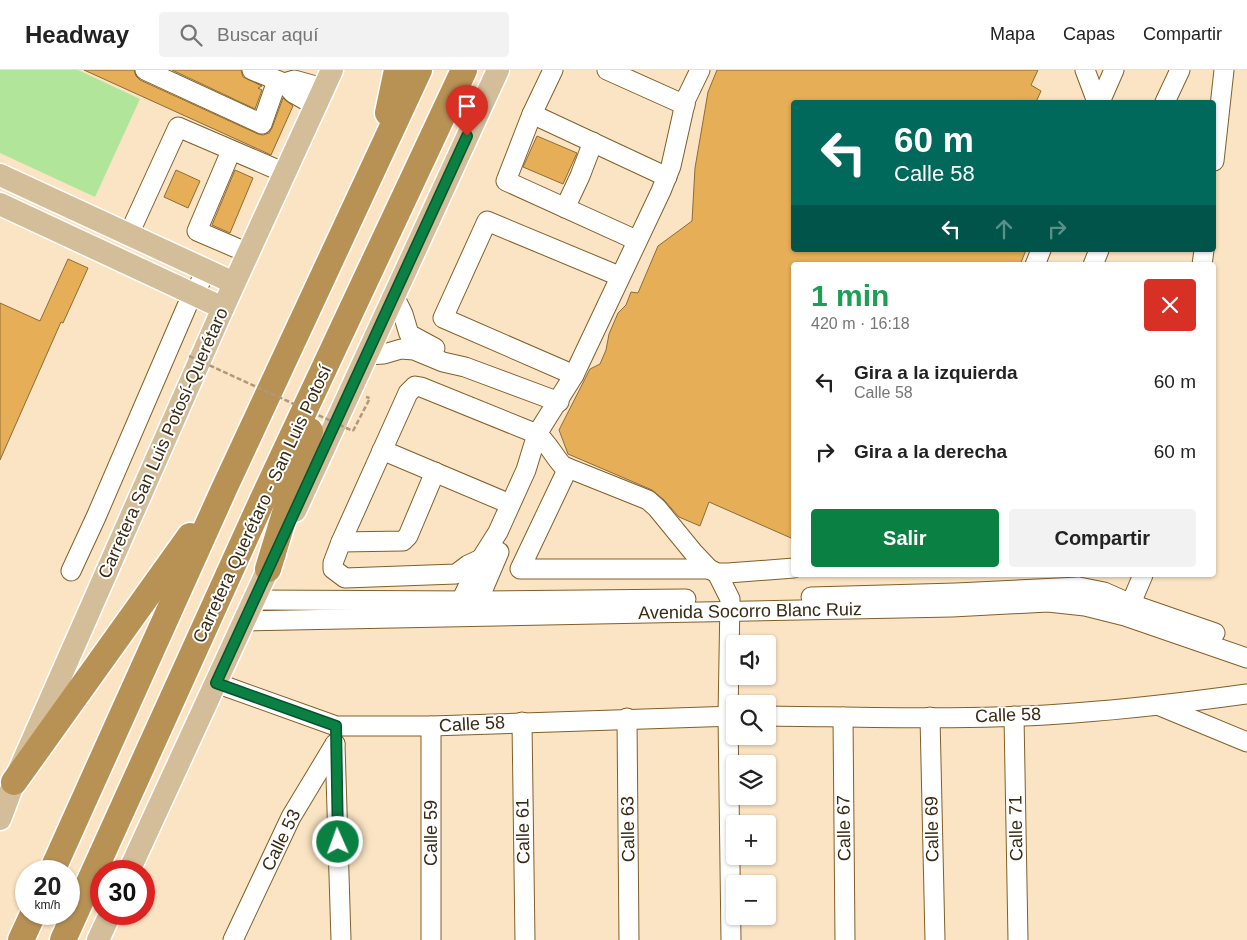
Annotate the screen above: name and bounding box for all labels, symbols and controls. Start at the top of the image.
search box [159,12,509,57]
text: Headway [25,21,129,48]
icon: search [177,21,205,49]
text: Buscar aquí [217,24,318,45]
text: Mapa [990,24,1035,44]
text: Capas [1063,24,1115,44]
text: Compartir [1143,24,1222,44]
pin [446,85,488,136]
icon: arrive [453,92,481,120]
icon: left [811,120,876,185]
text: 60 m [894,120,974,159]
text: Calle 58 [894,161,975,186]
icon: left [937,215,965,243]
icon: ahead [990,215,1018,243]
icon: right [1043,215,1071,243]
text: 1 min [811,279,889,312]
button: close [1144,279,1196,331]
street label: Carretera San Luis Potosí-Querétaro [94,305,232,581]
text: 420 m · 16:18 [811,315,910,332]
street label: Carretera Querétaro - San Luis Potosí [189,362,335,646]
text: Gira a la izquierda [854,362,1018,383]
icon: left [811,368,839,396]
text: 60 m [1154,371,1196,392]
text: Calle 58 [854,384,913,401]
icon: right [811,438,839,466]
text: Gira a la derecha [854,441,1007,462]
text: 60 m [1154,441,1196,462]
button: Salir [811,509,999,567]
button: Compartir [1009,509,1196,567]
street label: Avenida Socorro Blanc Ruiz [638,599,862,623]
map controls [726,635,776,925]
button: sound [726,635,776,685]
button: search [726,695,776,745]
street label: Calle 58 [975,704,1041,726]
street label: Calle 58 [438,712,506,736]
button: layers [726,755,776,805]
street label: Calle 67 [833,795,855,861]
street label: Calle 71 [1005,795,1027,861]
street label: Calle 63 [617,796,639,862]
street label: Calle 69 [921,796,943,862]
street label: Calle 61 [512,798,534,864]
street label: Calle 59 [421,800,441,866]
street label: Calle 53 [258,806,304,874]
position arrow [311,815,363,867]
button: + [726,815,776,865]
speed limit sign: 30 [90,860,155,925]
text: 20 [34,872,61,900]
button: − [726,875,776,925]
text: km/h [34,898,61,912]

